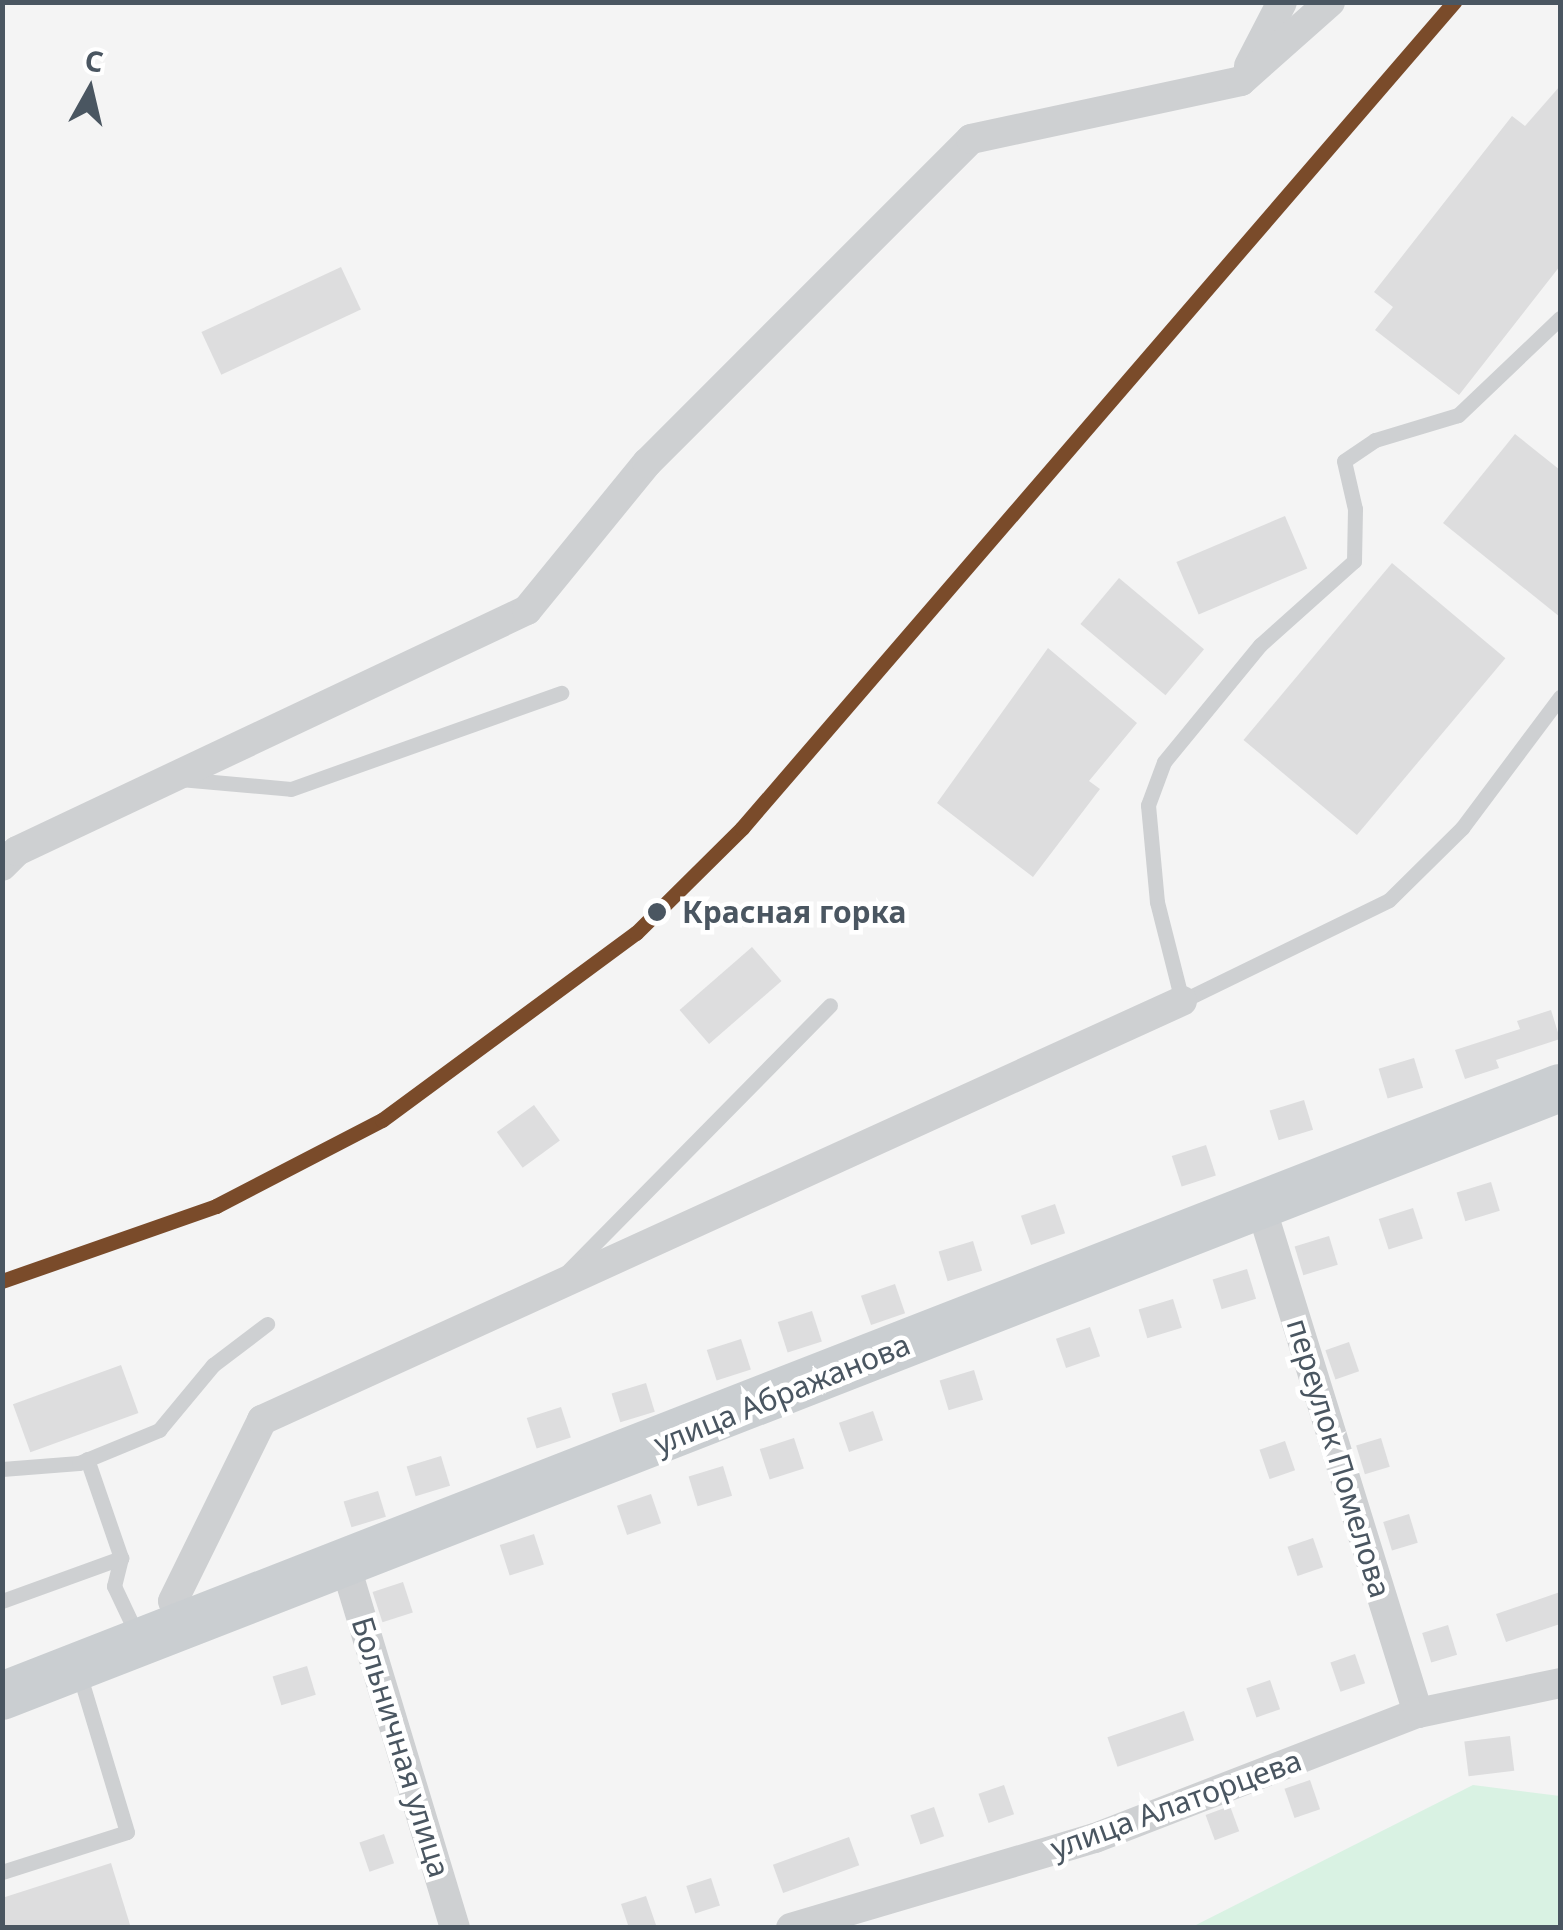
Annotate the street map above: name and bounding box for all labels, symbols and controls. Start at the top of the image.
north arrow [40,40,140,140]
text: С [83,40,106,80]
place label: Красная горка [682,894,906,930]
marker: Красная горка [641,896,673,928]
street label: переулок Помелова [1279,1314,1399,1602]
street label: улица Абражанова [649,1326,915,1462]
street label: Больничная улица [344,1613,458,1881]
street label: улица Алаторцева [1046,1742,1306,1866]

